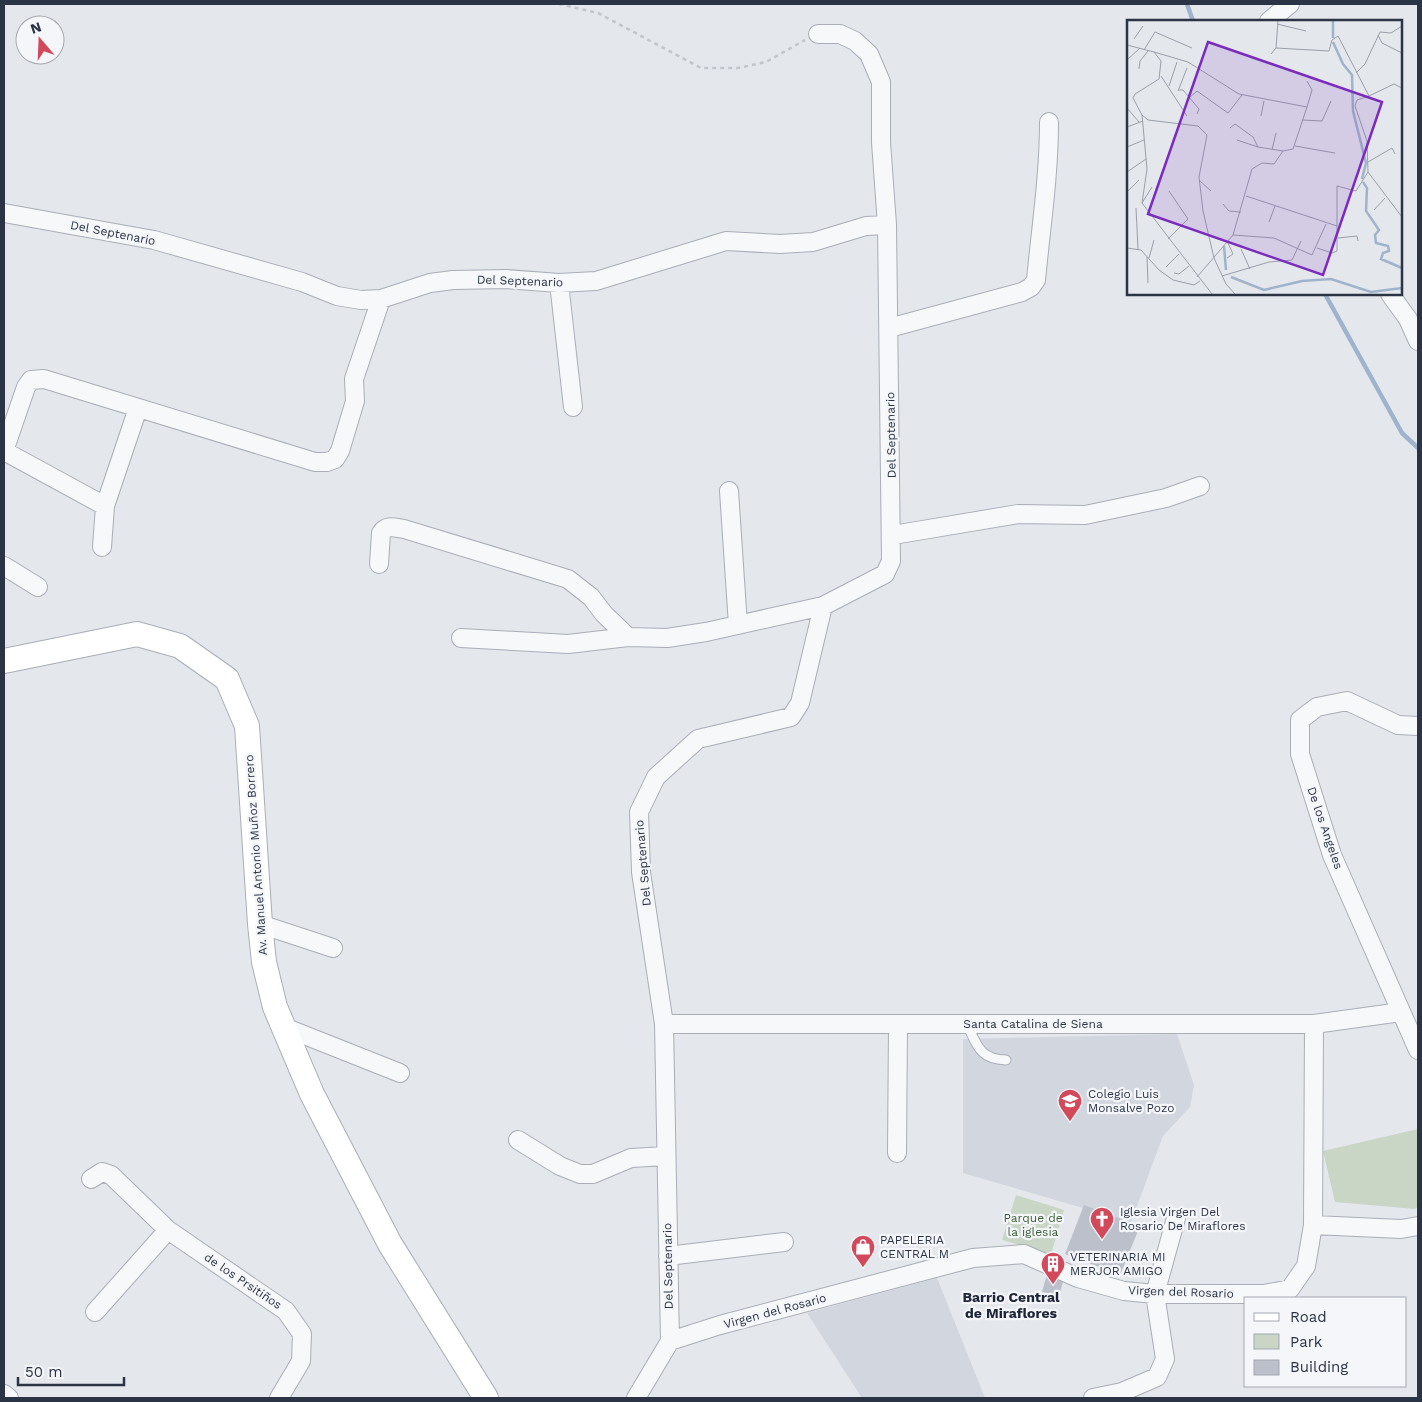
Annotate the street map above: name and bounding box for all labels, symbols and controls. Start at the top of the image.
north arrow [15,15,65,65]
text: N [28,18,43,37]
inset map [1127,20,1402,295]
street label: Del Septenario [69,218,157,248]
street label: Del Septenario [477,272,563,290]
street label: Del Septenario [883,392,899,478]
street label: Av. Manuel Antonio Muñoz Borrero [242,754,270,956]
street label: De los Angeles [1304,785,1346,871]
street label: Del Septenario [632,819,654,907]
street label: Santa Catalina de Siena [963,1017,1103,1031]
place label: Colegio Luis Monsalve Pozo [1088,1087,1174,1115]
school or university icon: Colegio Luis Monsalve Pozo [1057,1088,1083,1122]
place label: Iglesia Virgen Del Rosario De Miraflores [1120,1205,1246,1233]
church icon: Iglesia Virgen Del Rosario De Miraflores [1089,1206,1115,1240]
park label: Parque de la iglesia [1003,1211,1063,1239]
street label: Del Septenario [660,1223,676,1309]
place label: PAPELERIA CENTRAL M [880,1233,949,1261]
shop icon: PAPELERIA CENTRAL M [850,1234,876,1268]
street label: de los Prsitiños [202,1250,284,1312]
place label: VETERINARIA MI MERJOR AMIGO [1070,1250,1165,1278]
building icon: VETERINARIA MI MERJOR AMIGO [1040,1251,1066,1285]
street label: Virgen del Rosario [1128,1283,1234,1301]
district label: Barrio Central de Miraflores [962,1289,1060,1321]
street label: Virgen del Rosario [722,1291,828,1331]
legend [1244,1297,1407,1387]
text: Road [1290,1308,1327,1326]
text: Park [1290,1333,1323,1351]
scale bar [18,1354,124,1386]
text: Building [1290,1358,1348,1376]
text: 50 m [25,1363,62,1381]

